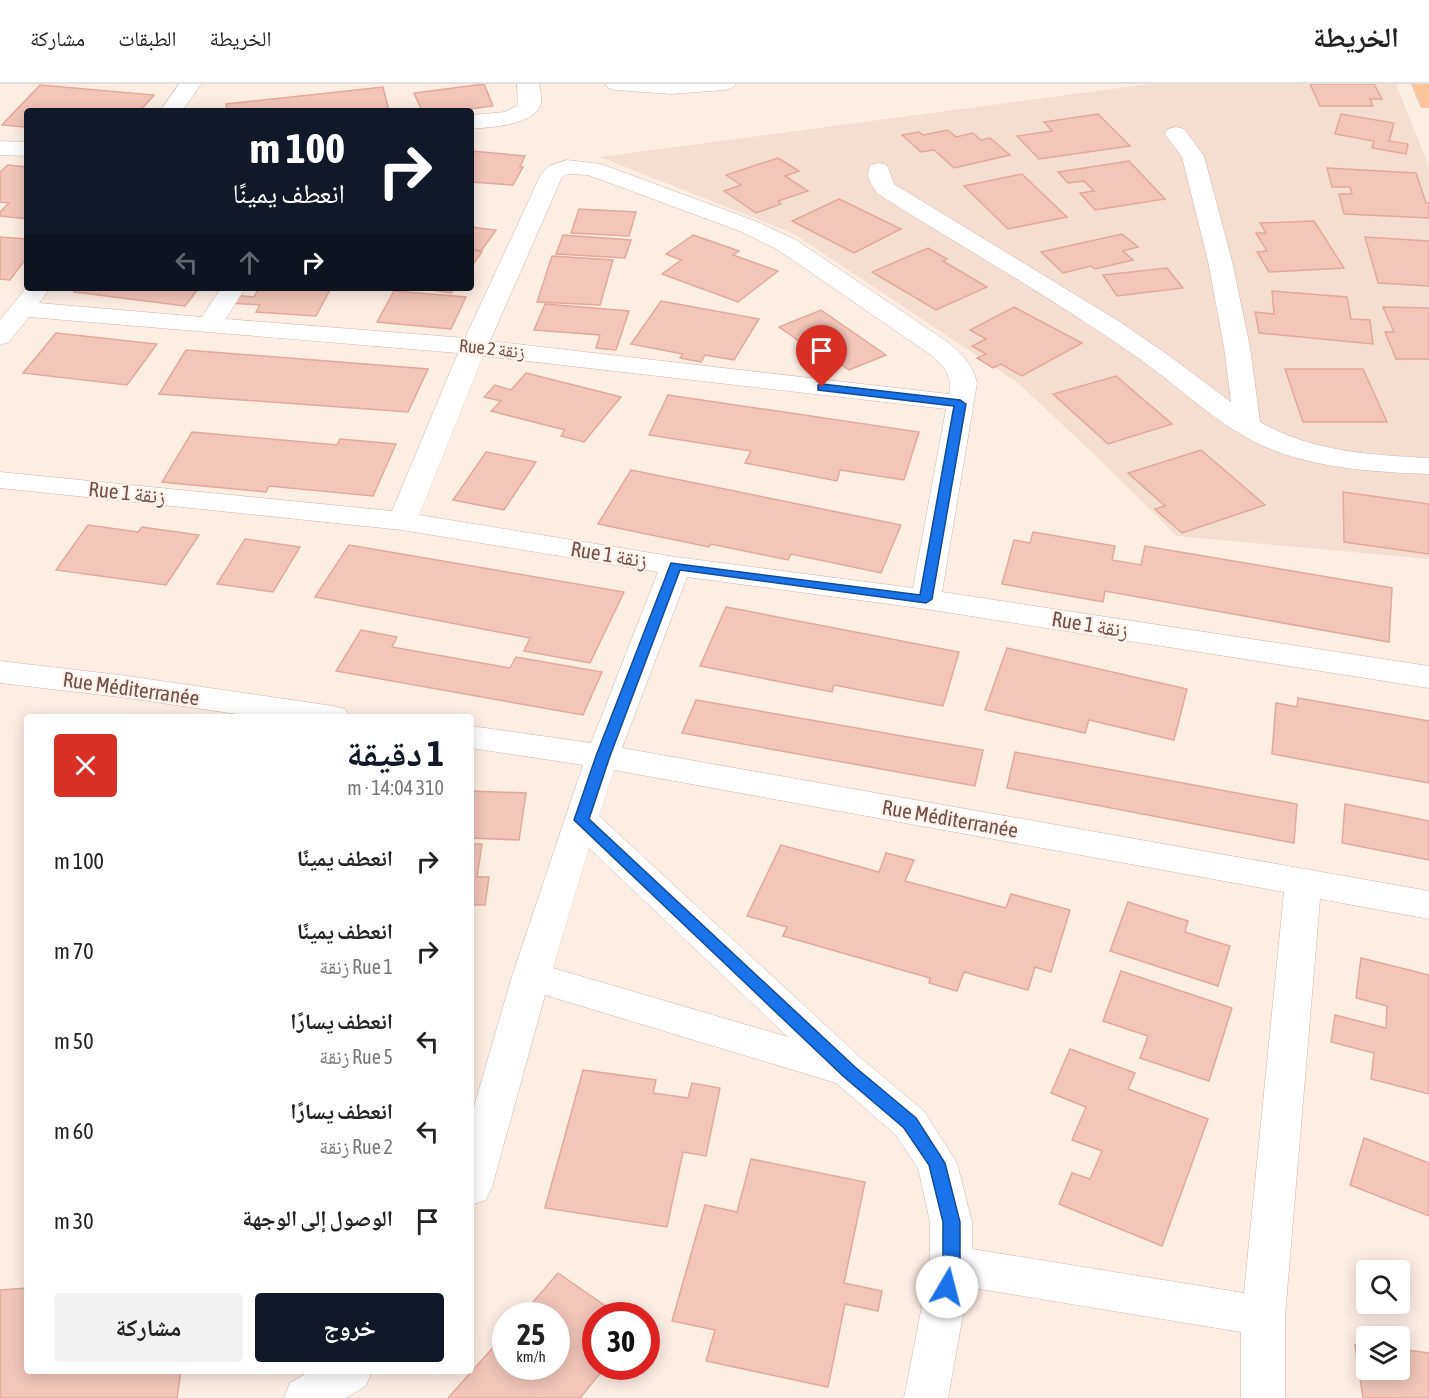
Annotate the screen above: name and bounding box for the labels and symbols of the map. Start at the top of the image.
pin [796,325,847,387]
street label: Rue 2 زنقة [458,335,526,362]
street label: Rue 1 زنقة [87,476,167,508]
street label: Rue 1 زنقة [569,536,649,572]
street label: Rue 1 زنقة [1050,606,1130,642]
street label: Rue Méditerranée [61,667,201,709]
street label: Rue Méditerranée [880,794,1020,842]
position arrow [915,1255,979,1319]
speed limit sign: 30 [582,1302,660,1380]

